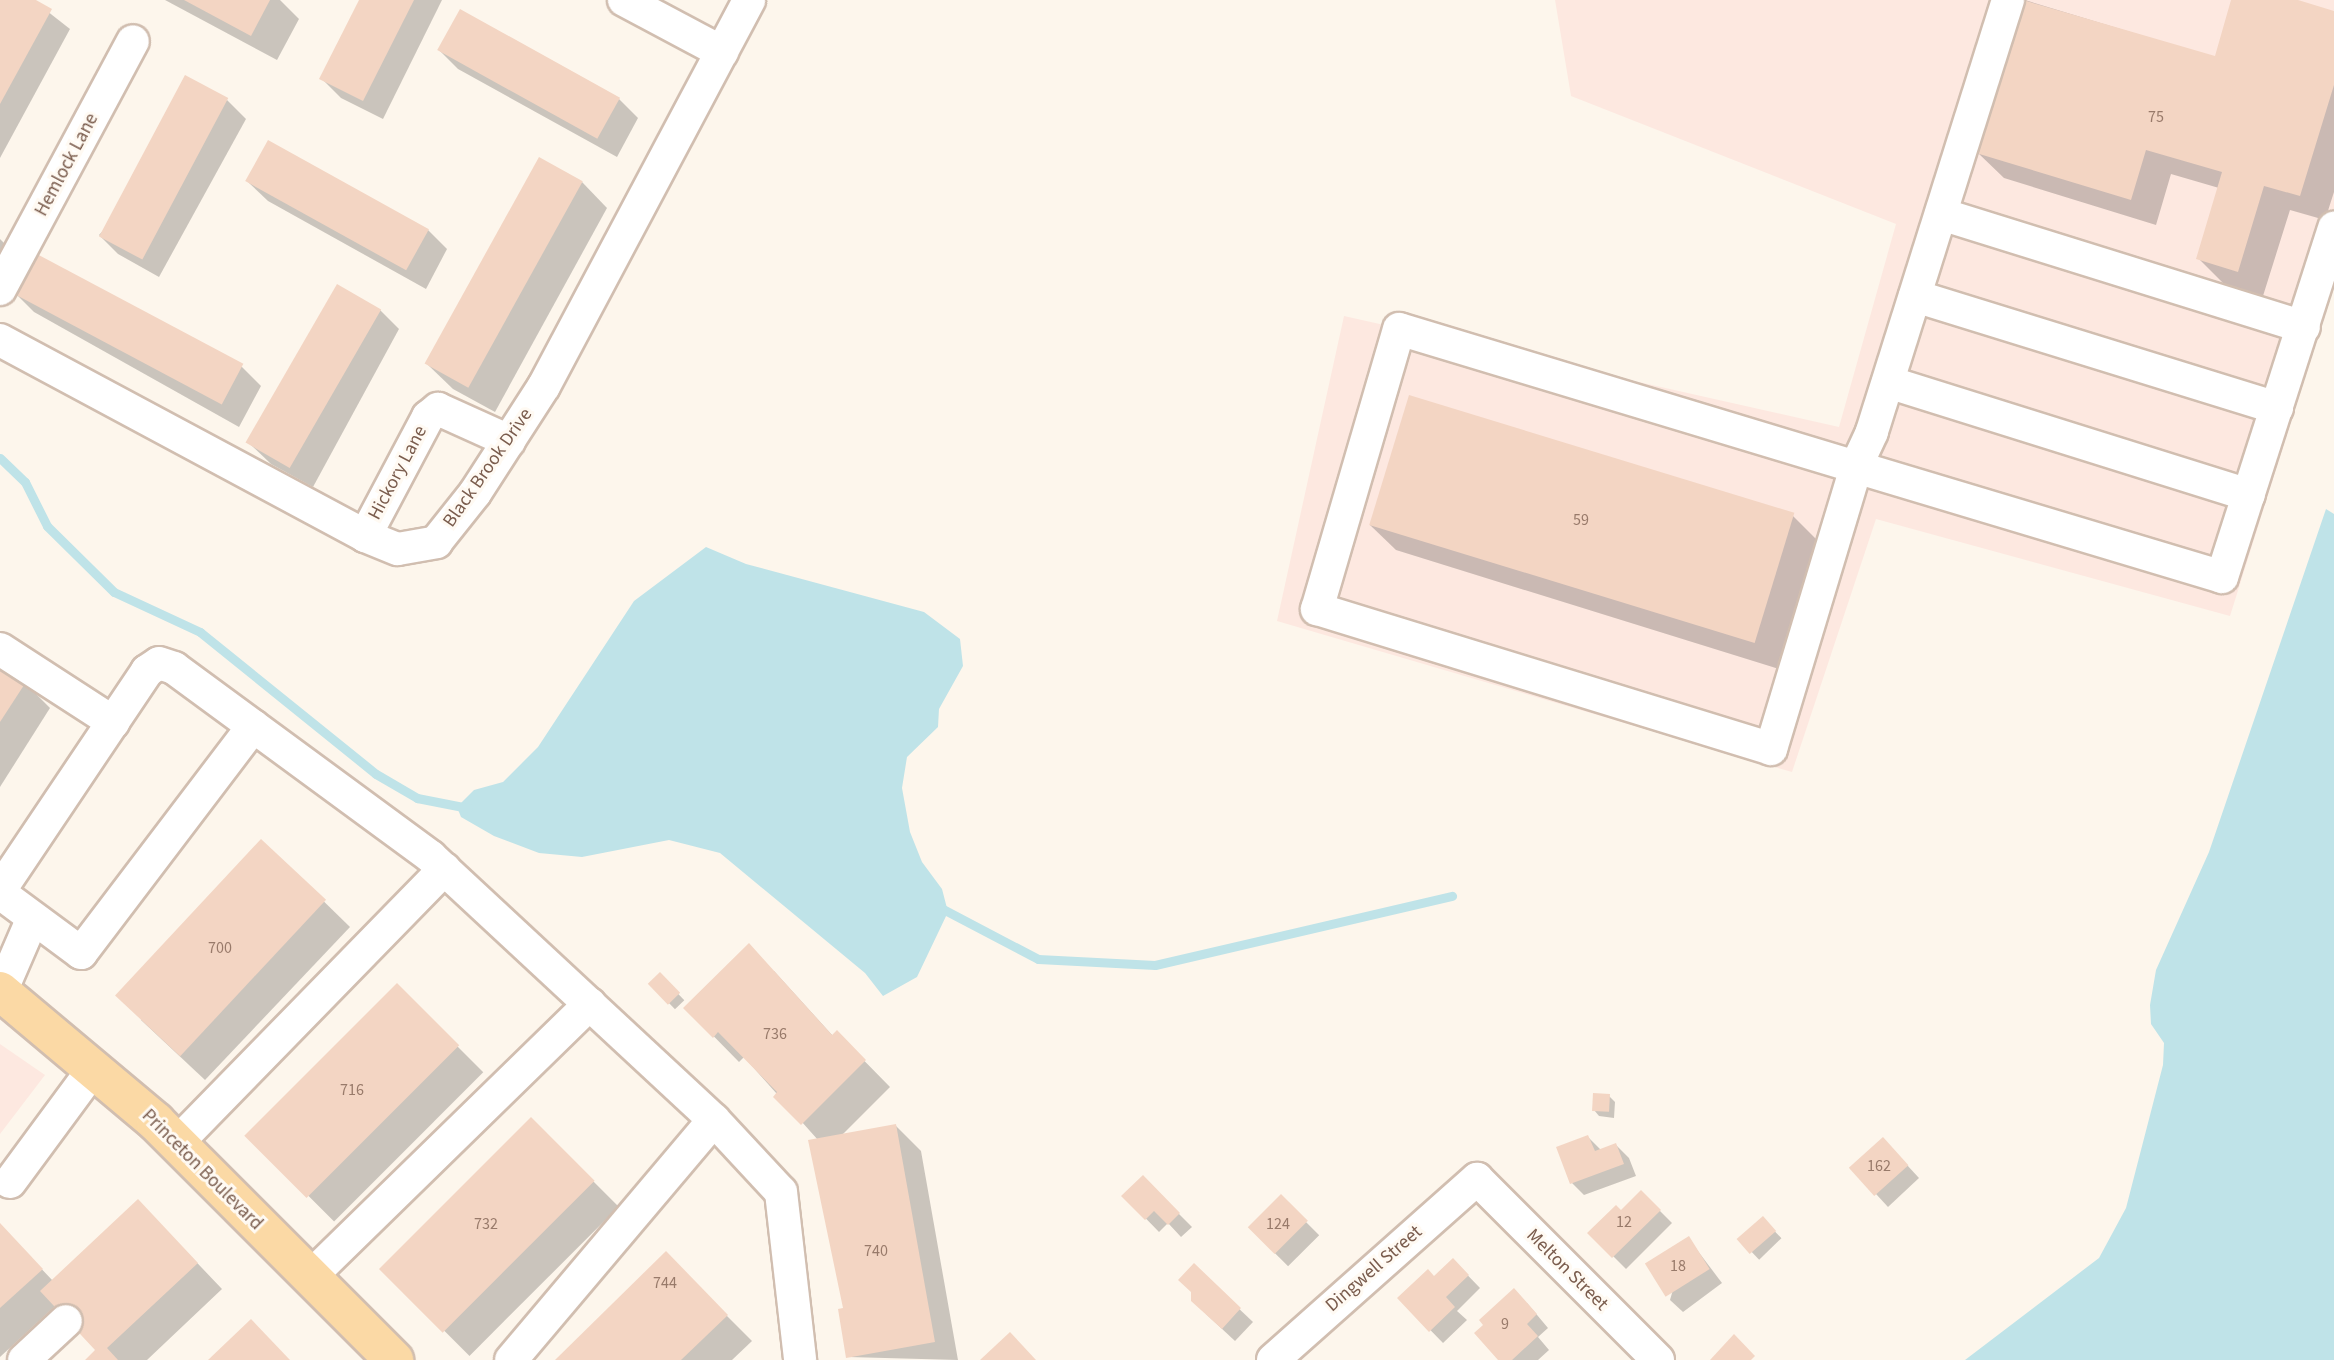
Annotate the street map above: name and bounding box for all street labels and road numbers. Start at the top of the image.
street label: Hemlock Lane [30,110,104,220]
street label: Black Brook Drive [439,404,537,532]
street label: Hickory Lane [364,422,432,524]
street label: Princeton Boulevard [137,1105,267,1235]
street label: Dingwell Street [1321,1221,1427,1317]
street label: Melton Street [1521,1224,1613,1316]

